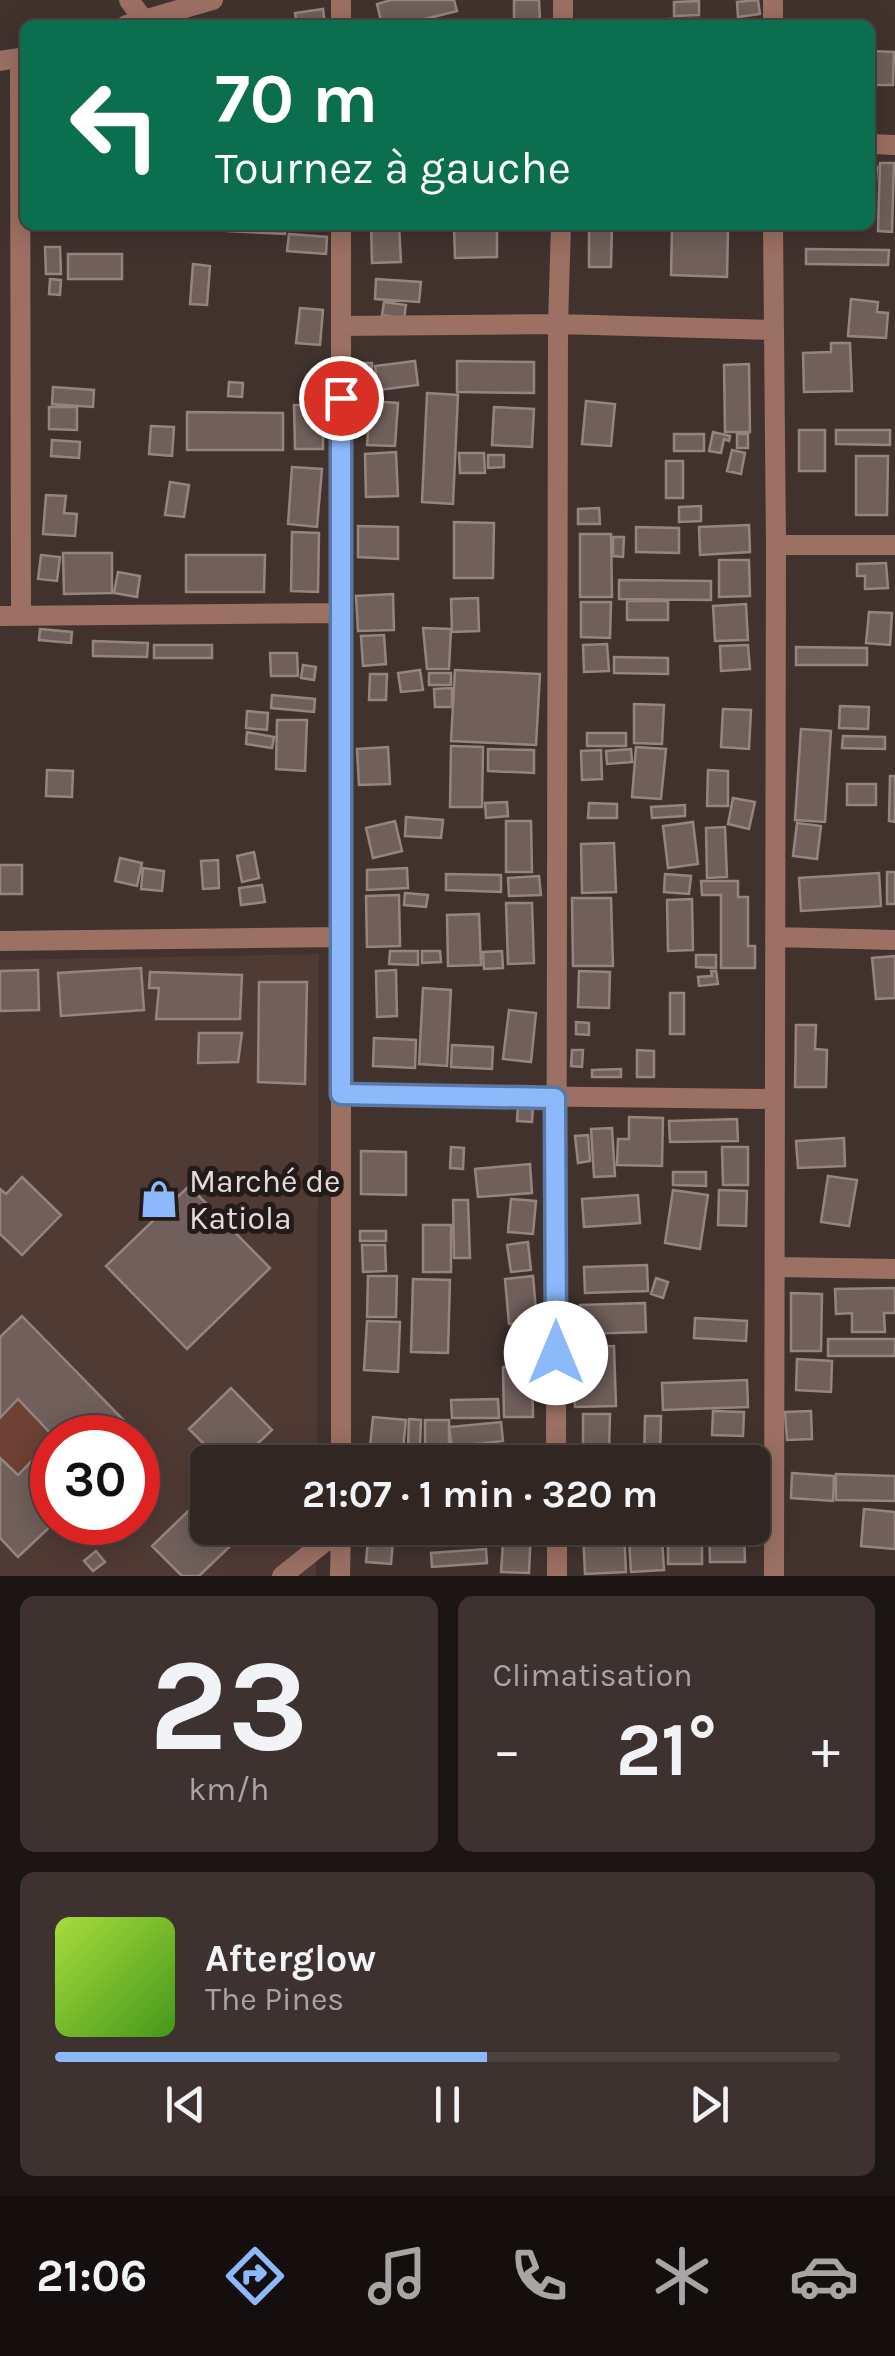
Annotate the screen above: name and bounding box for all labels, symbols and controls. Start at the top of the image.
text: 70 m [215,58,378,140]
icon: left [50,60,180,190]
text: Tournez à gauche [215,142,571,194]
pin [299,356,384,441]
icon: arrive [314,371,369,426]
place label: Marché de Katiola [189,1163,341,1237]
shop icon: Marché de Katiola [138,1178,180,1220]
position arrow [504,1301,608,1405]
speed limit sign: 30 [30,1415,160,1545]
text: 21:07 · 1 min · 320 m [302,1472,658,1517]
text: 23 [149,1630,309,1782]
text: Climatisation [493,1657,693,1694]
text: 21° [616,1706,717,1794]
text: − [493,1718,521,1782]
text: + [811,1718,840,1782]
text: km/h [188,1771,269,1808]
text: Afterglow [205,1936,376,1981]
text: The Pines [205,1981,344,2018]
icon: previous [158,2077,213,2132]
icon: pause [420,2077,475,2132]
icon: next [682,2077,737,2132]
icon: directions [220,2241,290,2311]
icon: music [362,2241,432,2311]
icon: phone [504,2241,574,2311]
icon: climate [647,2241,717,2311]
icon: car [789,2241,859,2311]
text: 21:06 [36,2250,147,2302]

